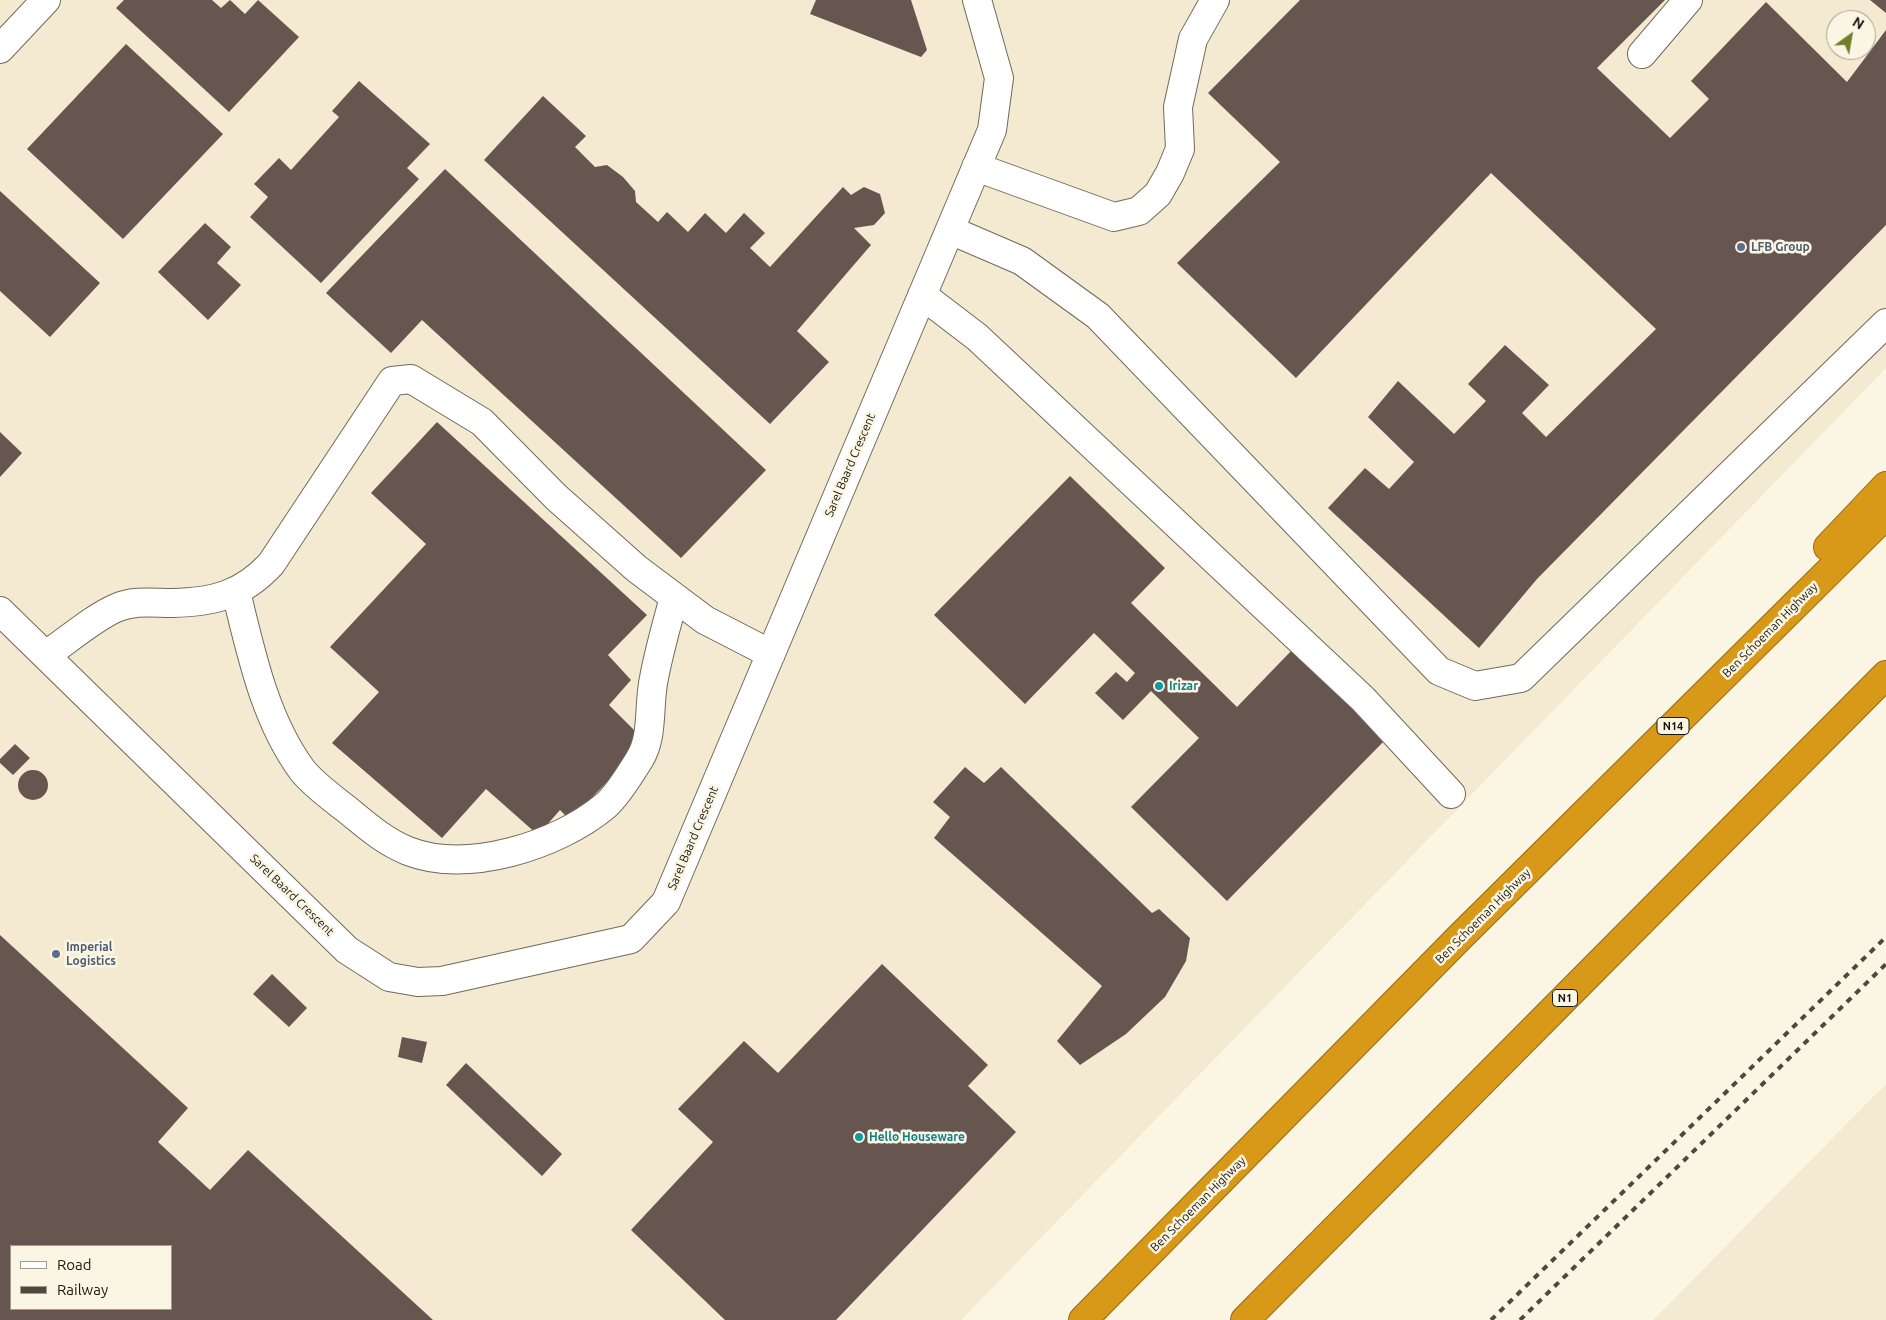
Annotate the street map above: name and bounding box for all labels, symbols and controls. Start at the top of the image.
north arrow [1826,10,1876,60]
text: N [1850,14,1867,33]
place label: LFB Group [1751,240,1810,254]
marker: LFB Group [1735,241,1747,253]
street label: Sarel Baard Crescent [822,411,878,519]
street label: Ben Schoeman Highway [1719,579,1821,681]
place label: Irizar [1169,679,1198,693]
marker: Irizar [1153,680,1165,692]
road number: N14 [1657,718,1689,734]
street label: Sarel Baard Crescent [665,784,721,892]
street label: Sarel Baard Crescent [247,851,337,939]
street label: Ben Schoeman Highway [1432,865,1534,967]
place label: Imperial Logistics [66,940,116,968]
marker: Imperial Logistics [50,948,62,960]
road number: N1 [1552,990,1578,1006]
place label: Hello Houseware [869,1130,965,1144]
marker: Hello Houseware [853,1131,865,1143]
street label: Ben Schoeman Highway [1147,1153,1249,1255]
legend [10,1245,172,1310]
text: Road [57,1256,92,1273]
text: Railway [57,1281,108,1298]

